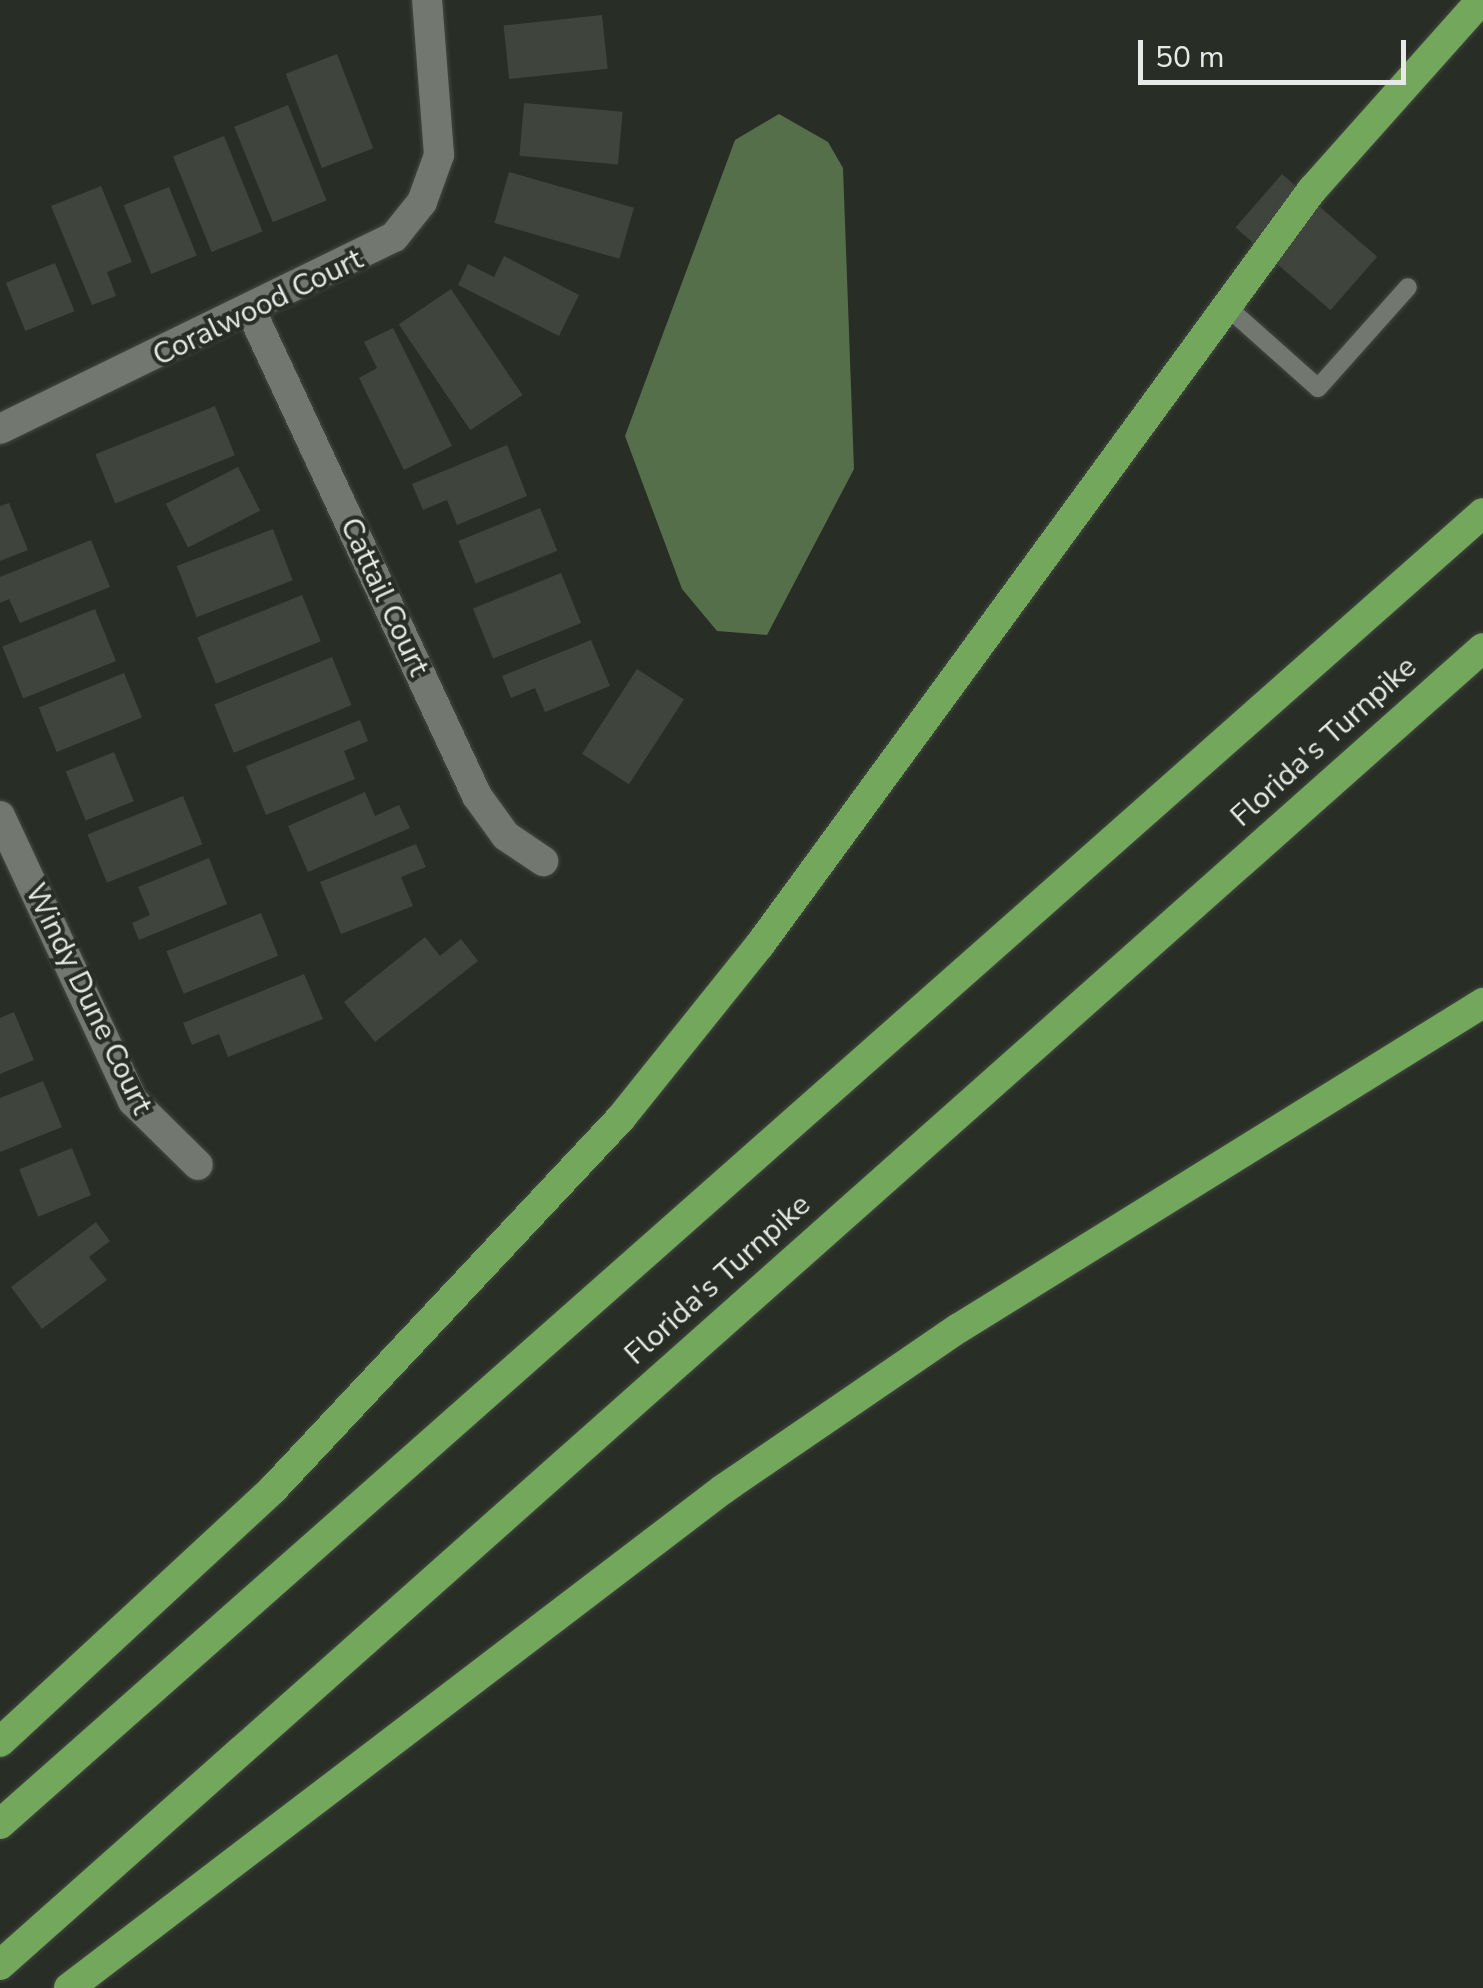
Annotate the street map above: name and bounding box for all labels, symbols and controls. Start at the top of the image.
scale bar [1143,20,1410,82]
text: 50 m [1155,37,1224,78]
street label: Coralwood Court [147,242,369,374]
street label: Cattail Court [332,512,436,682]
street label: Florida's Turnpike [1224,649,1424,835]
street label: Windy Dune Court [17,878,159,1120]
street label: Florida's Turnpike [618,1187,818,1373]

